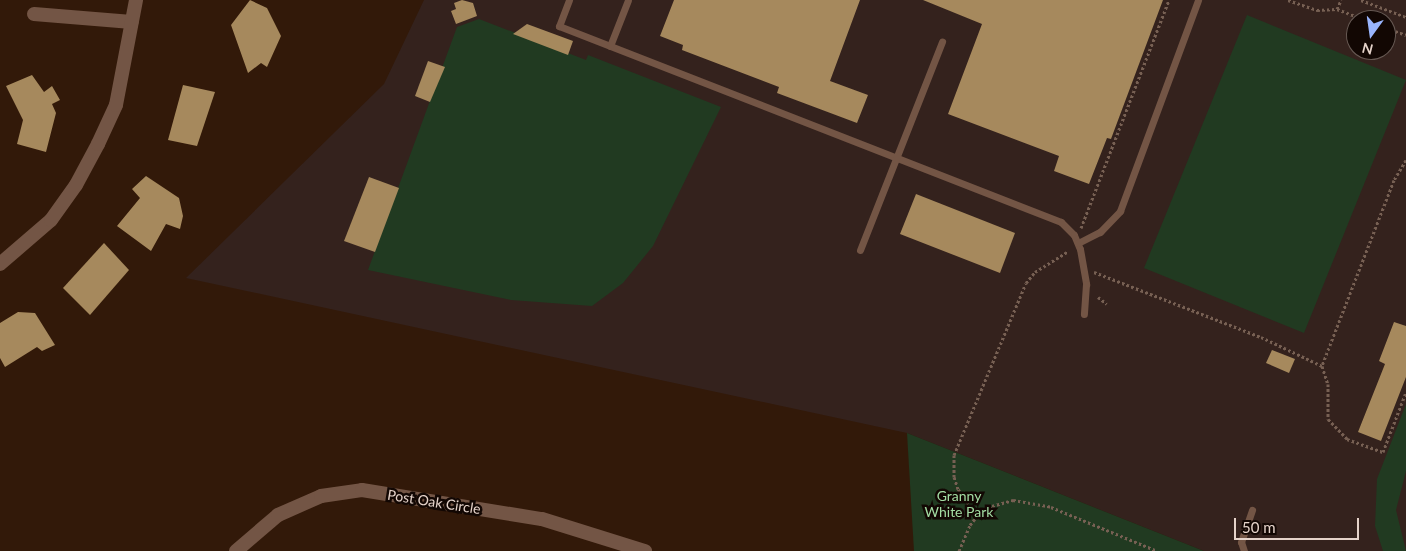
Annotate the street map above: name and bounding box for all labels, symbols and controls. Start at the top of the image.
north arrow [1346,10,1396,60]
text: N [1360,40,1375,59]
street label: Post Oak Circle [386,486,482,518]
park label: Granny White Park [925,488,993,520]
scale bar [1236,508,1361,540]
text: 50 m [1242,518,1276,536]

